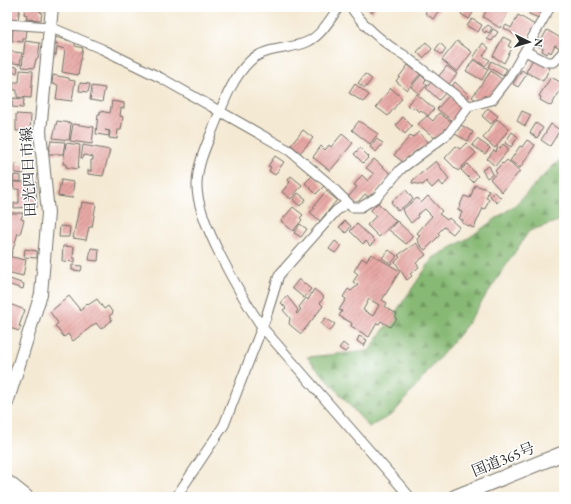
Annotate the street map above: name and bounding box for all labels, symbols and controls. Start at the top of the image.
north arrow [509,22,549,62]
text: N [532,38,546,48]
street label: 田光四日市線 [16,127,40,217]
street label: 国道365号 [469,438,537,480]

